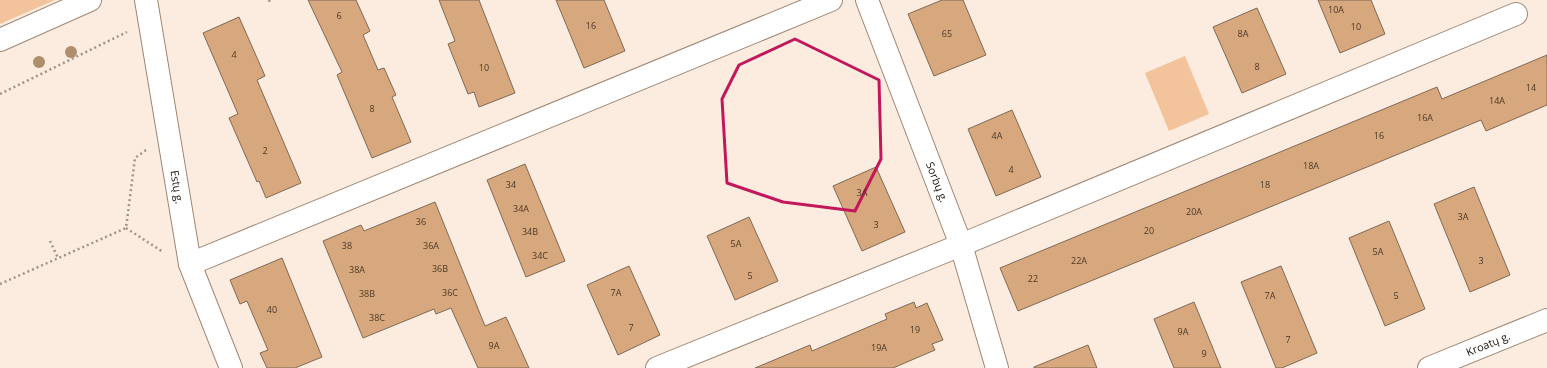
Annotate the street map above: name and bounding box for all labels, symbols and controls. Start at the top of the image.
house number: 10A [1328,3,1344,16]
house number: 6 [336,9,342,22]
house number: 16 [586,19,596,32]
house number: 10 [1351,20,1361,33]
house number: 65 [942,27,952,40]
house number: 8A [1238,27,1249,40]
house number: 4 [231,48,237,61]
house number: 8 [1254,60,1260,73]
house number: 10 [479,61,489,74]
house number: 14 [1526,81,1536,94]
house number: 14A [1489,94,1505,107]
house number: 8 [369,102,375,115]
house number: 16A [1417,111,1433,124]
house number: 4A [992,129,1003,142]
house number: 16 [1374,129,1384,142]
house number: 2 [262,144,268,157]
street label: Sorbų g. [923,159,952,204]
house number: 18A [1303,159,1319,172]
house number: 4 [1008,163,1014,176]
street label: Estų g. [167,169,188,205]
house number: 34 [506,178,516,191]
house number: 18 [1260,178,1270,191]
house number: 3A [857,186,868,199]
house number: 34A [513,202,529,215]
house number: 20A [1186,205,1202,218]
house number: 3A [1458,210,1469,223]
house number: 36 [416,215,426,228]
house number: 3 [873,218,879,231]
house number: 20 [1144,224,1154,237]
house number: 34B [522,225,538,238]
house number: 5A [731,237,742,250]
house number: 38 [342,239,352,252]
house number: 36A [423,239,439,252]
house number: 5A [1373,245,1384,258]
house number: 34C [532,249,548,262]
house number: 22A [1071,254,1087,267]
house number: 3 [1478,254,1484,267]
house number: 36B [432,262,448,275]
house number: 38A [349,263,365,276]
house number: 5 [747,269,753,282]
house number: 22 [1028,272,1038,285]
house number: 36C [442,286,458,299]
house number: 7A [611,286,622,299]
house number: 38B [359,287,375,300]
house number: 7A [1265,289,1276,302]
house number: 5 [1393,289,1399,302]
house number: 40 [267,303,277,316]
house number: 38C [369,311,385,324]
house number: 7 [628,321,634,334]
house number: 19 [910,323,920,336]
house number: 9A [1178,325,1189,338]
street label: Kroatų g. [1464,328,1512,359]
house number: 7 [1285,333,1291,346]
house number: 9A [489,339,500,352]
house number: 19A [871,341,887,354]
house number: 9 [1201,347,1207,360]

